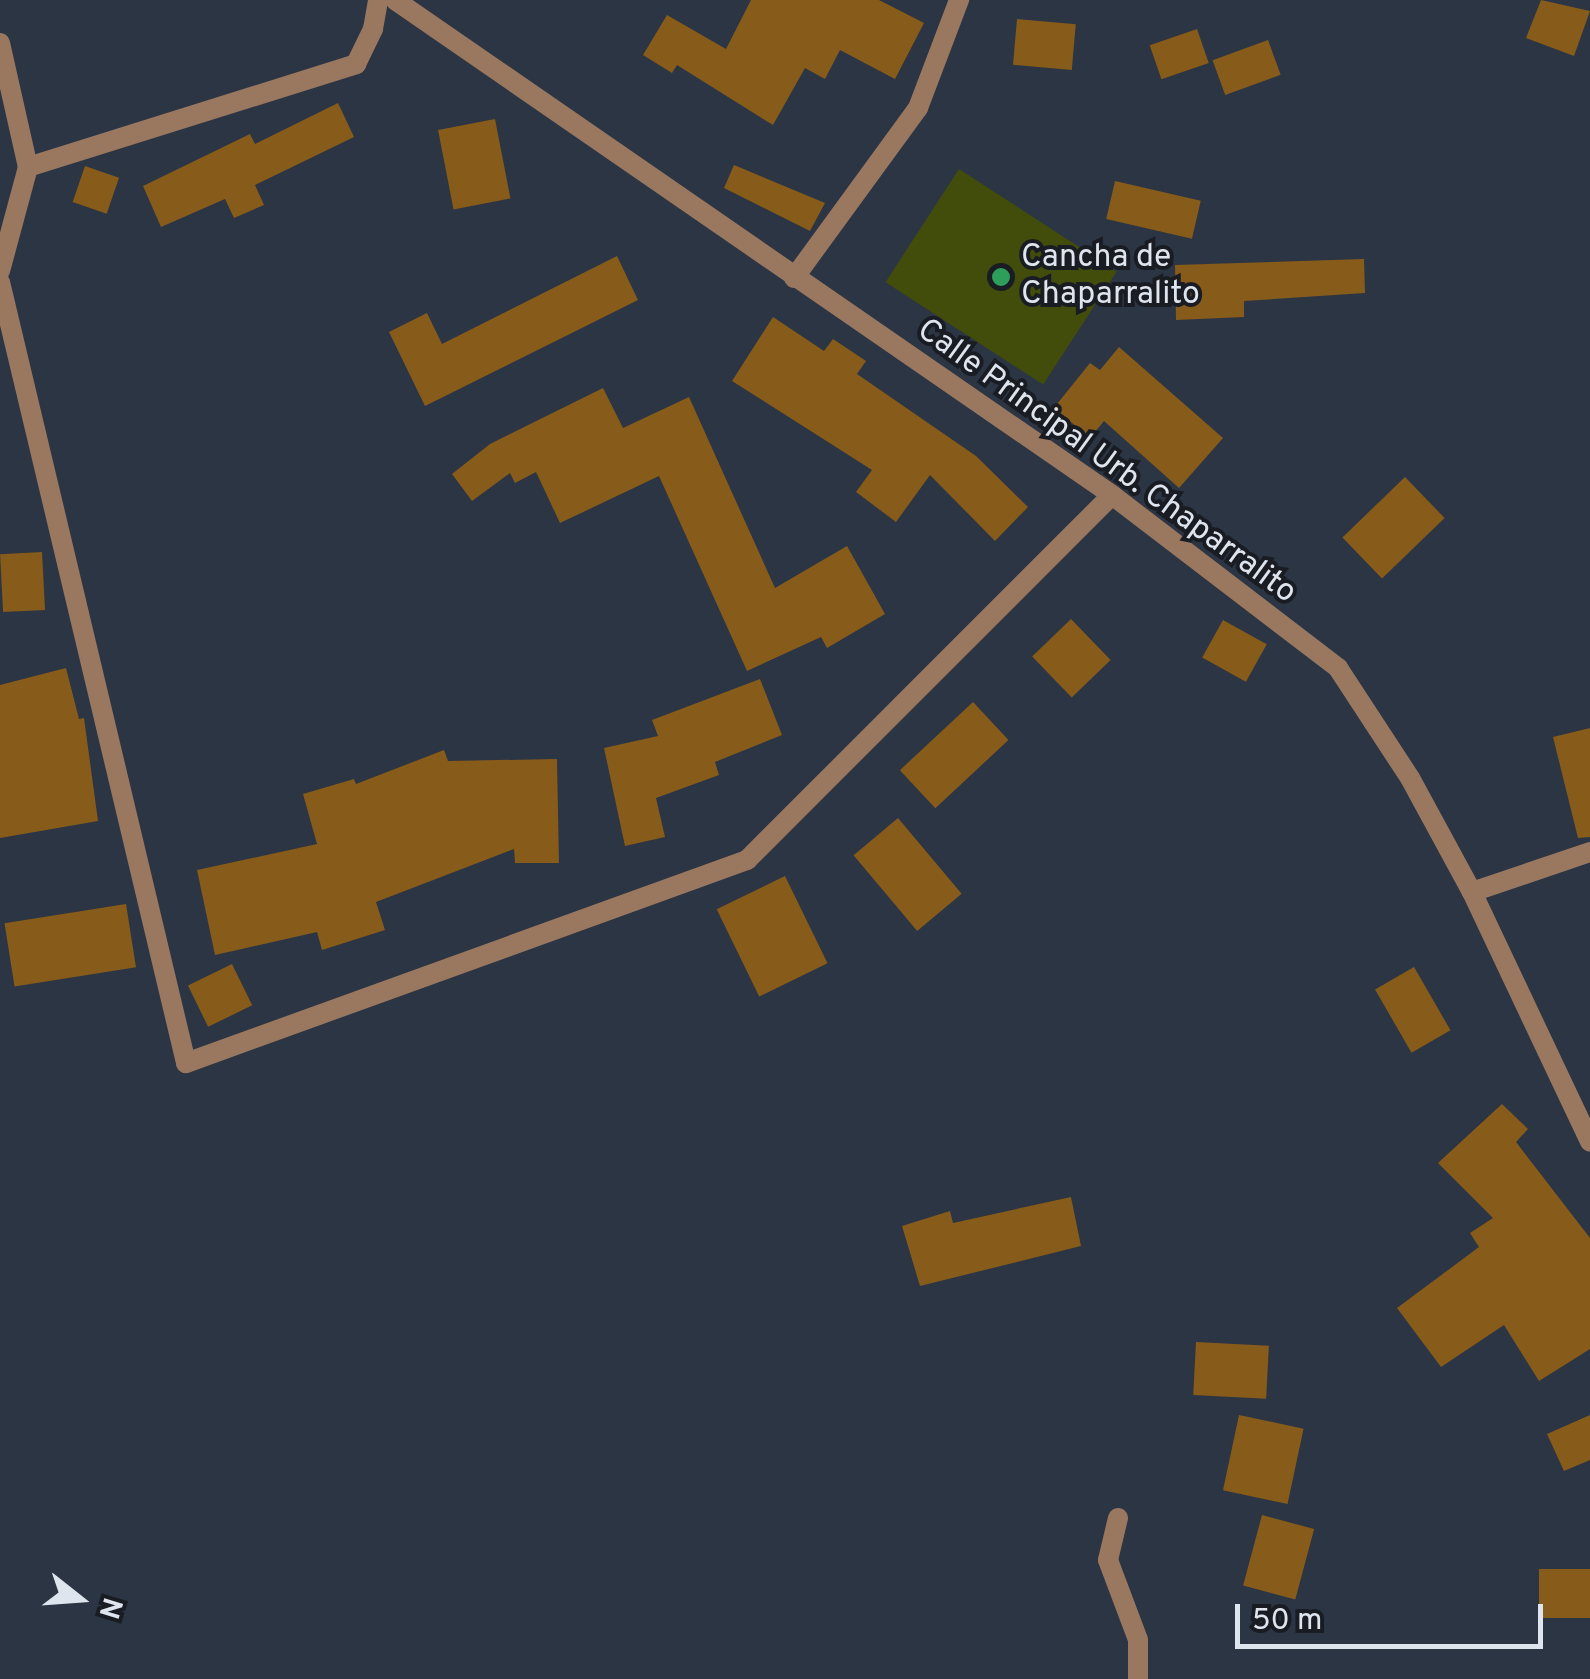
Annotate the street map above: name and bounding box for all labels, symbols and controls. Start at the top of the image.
place label: Cancha de Chaparralito [1021,240,1200,315]
marker: Cancha de Chaparralito [990,266,1012,288]
street label: Calle Principal Urb. Chaparralito [909,311,1303,613]
north arrow [30,1549,130,1649]
scale bar [1240,1584,1548,1646]
text: N [89,1593,129,1623]
text: 50 m [1252,1603,1322,1640]

